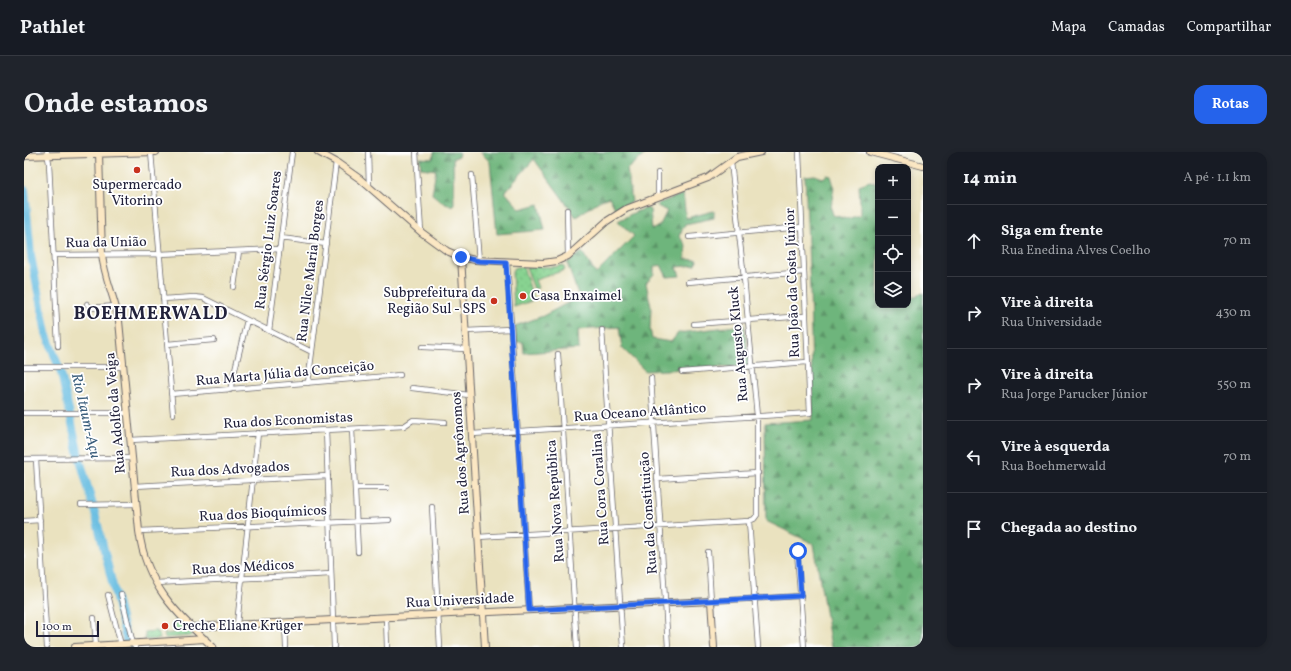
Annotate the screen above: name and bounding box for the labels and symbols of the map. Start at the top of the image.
marker: Supermercado Vitorino [132,165,142,175]
street label: Rua Sérgio Luiz Soares [251,170,287,310]
place label: Supermercado Vitorino [92,176,182,211]
street label: Rua Nilce Maria Borges [293,199,329,343]
street label: Rua João da Costa Júnior [781,208,805,358]
street label: Rua da União [65,233,147,253]
route end [452,248,470,266]
place label: Subprefeitura da Região Sul - SPS [383,284,486,319]
street label: Rua Augusto Kluck [724,285,754,403]
place label: Casa Enxaimel [531,287,621,306]
marker: Casa Enxaimel [518,291,528,301]
marker: Subprefeitura da Região Sul - SPS [489,296,499,306]
district label: BOEHMERWALD [74,302,228,327]
street label: Rua Adolfo da Veiga [101,352,131,474]
street label: Rua Marta Júlia da Conceição [195,357,375,391]
water label: Rio Itaum-Açu [65,371,105,461]
street label: Rua dos Agrônomos [447,391,475,515]
street label: Rua Oceano Atlântico [573,399,707,427]
street label: Rua dos Economistas [223,408,353,434]
street label: Rua Cora Coralina [588,432,614,546]
street label: Rua Nova República [542,439,570,563]
street label: Rua da Constituição [635,451,663,575]
street label: Rua dos Advogados [170,457,290,483]
street label: Rua dos Bioquímicos [199,501,327,527]
route start [789,542,807,560]
street label: Rua dos Médicos [191,556,295,580]
street label: Rua Universidade [405,589,515,613]
place label: Creche Eliane Krüger [173,617,303,636]
scale bar [36,619,99,638]
marker: Creche Eliane Krüger [160,621,170,631]

